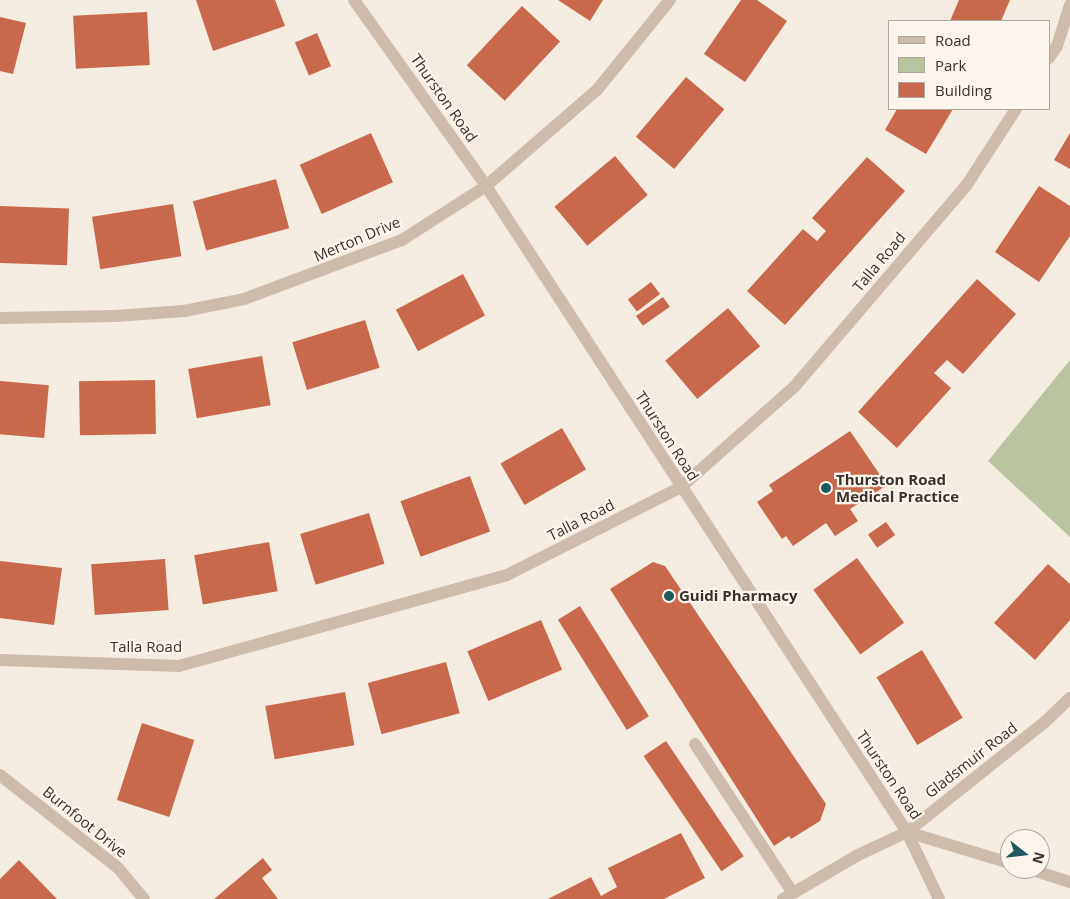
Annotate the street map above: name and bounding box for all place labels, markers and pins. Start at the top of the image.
place label: Thurston Road Medical Practice [836,470,959,505]
marker: Thurston Road Medical Practice [820,482,832,494]
place label: Guidi Pharmacy [679,587,797,605]
marker: Guidi Pharmacy [663,590,675,602]

